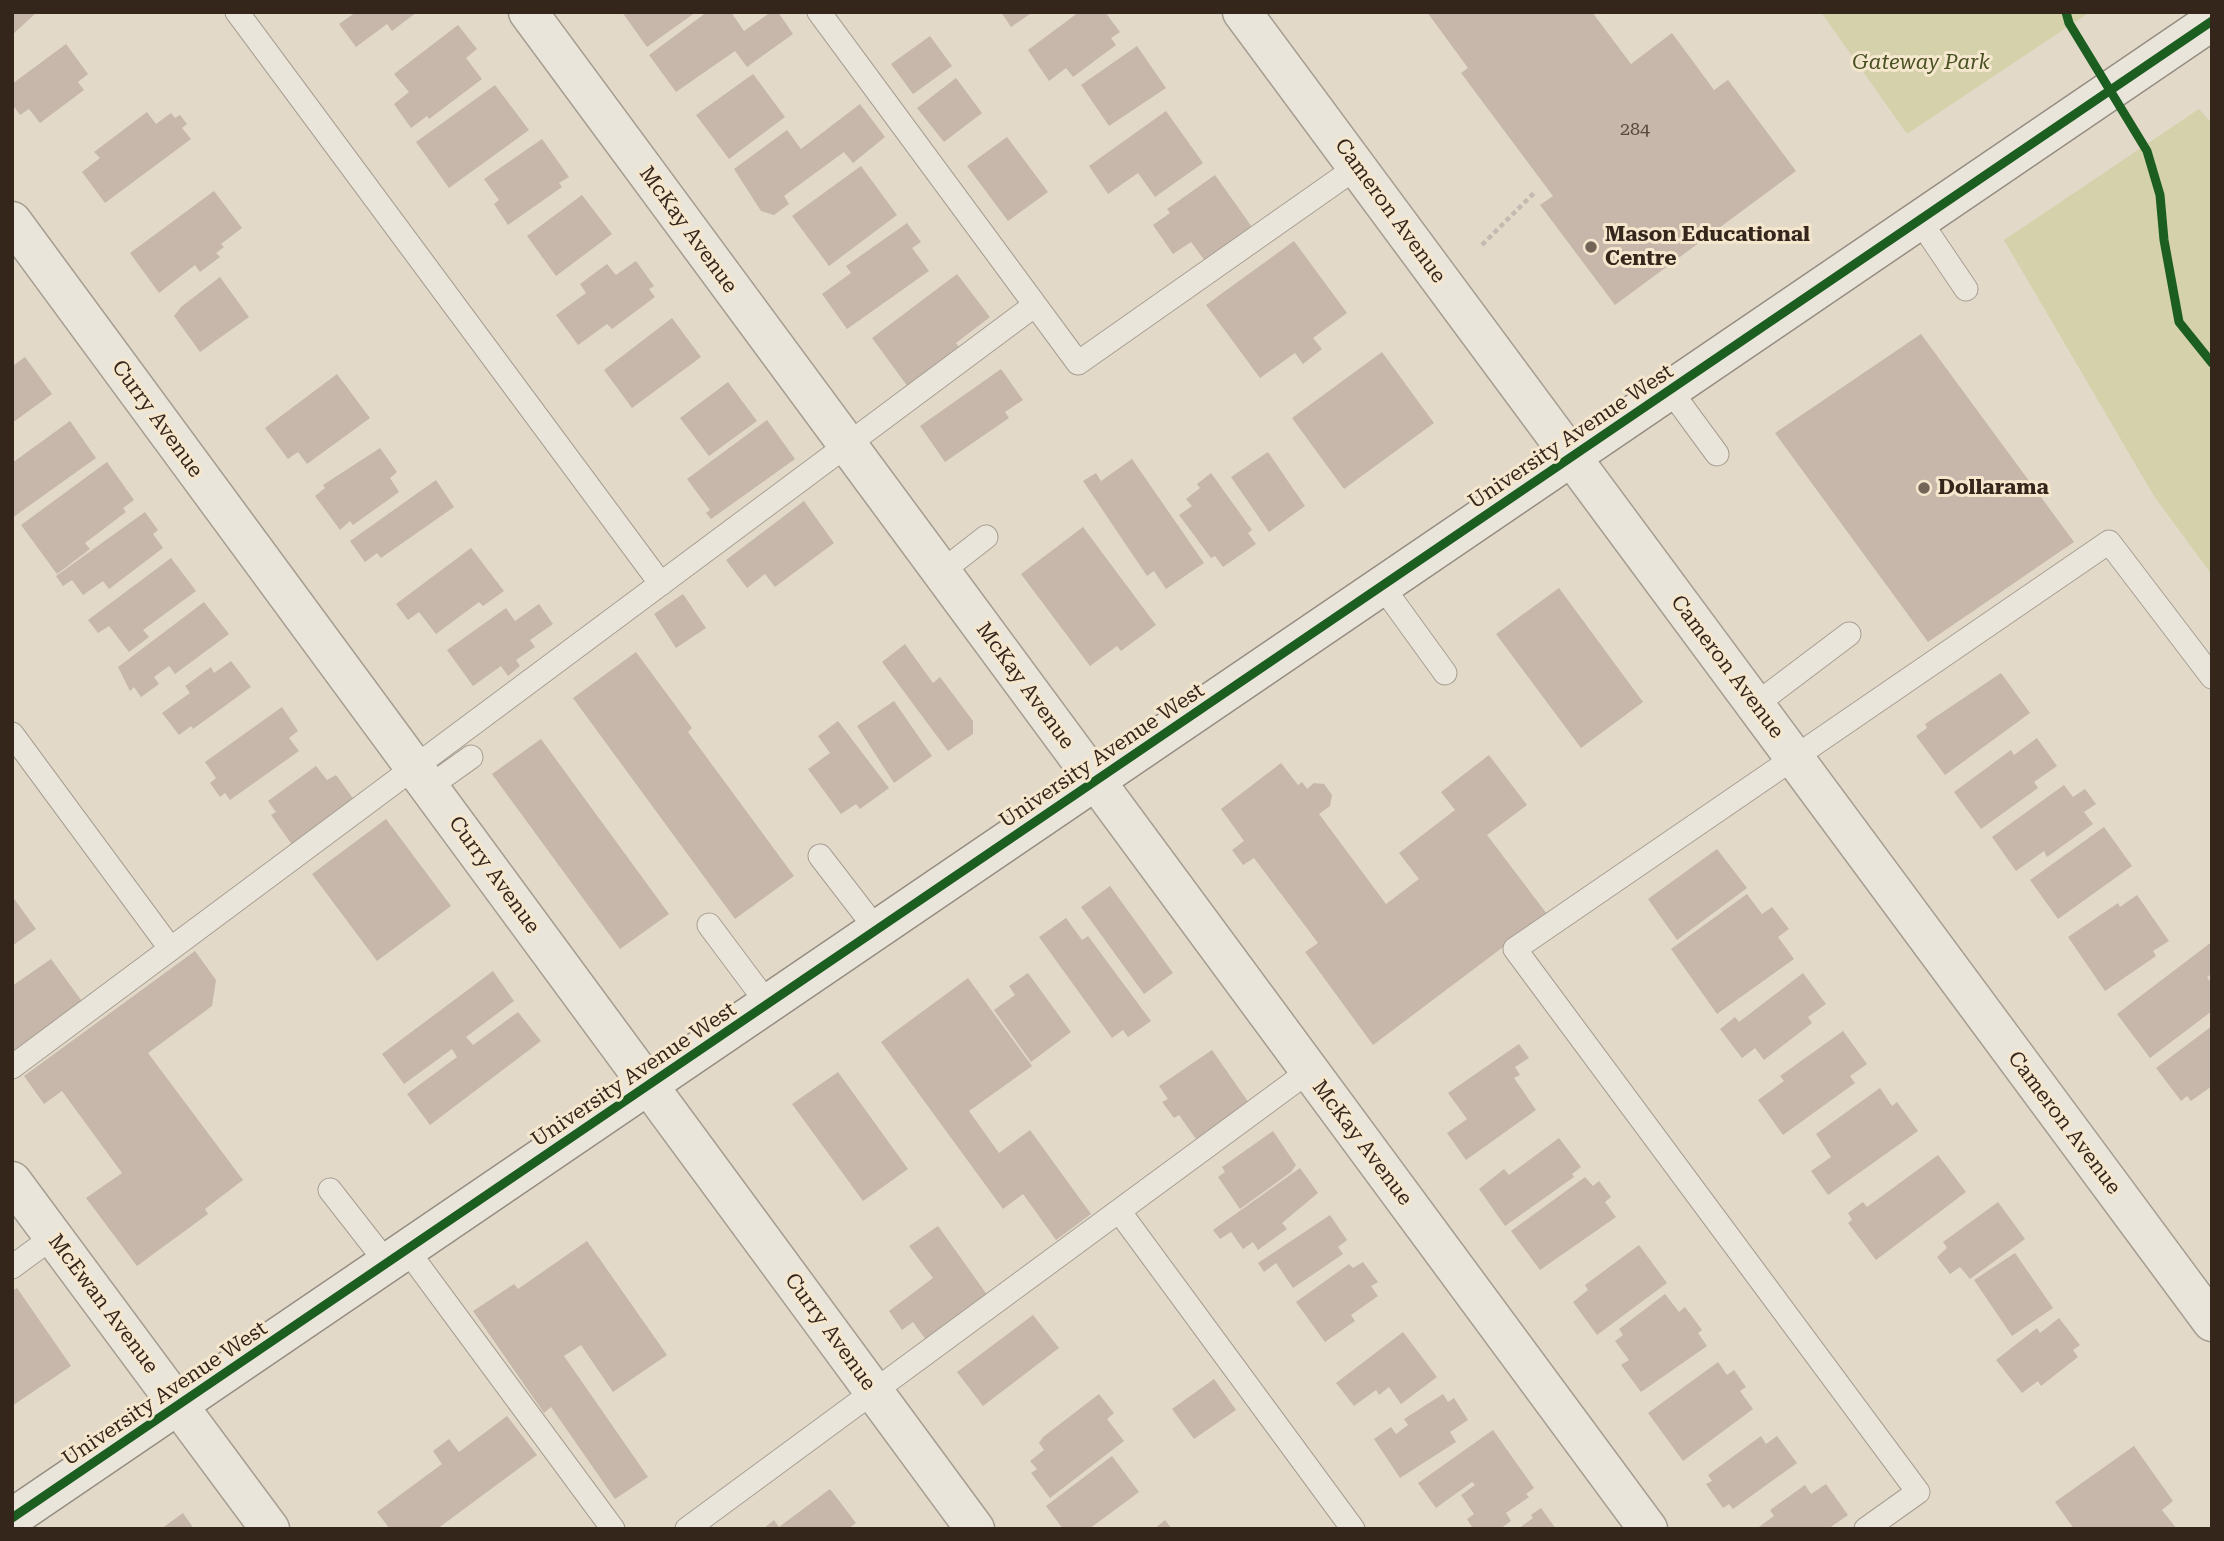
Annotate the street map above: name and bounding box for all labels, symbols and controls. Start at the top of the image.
park label: Gateway Park [1852,50,1990,76]
house number: 284 [1620,119,1650,141]
street label: Cameron Avenue [1329,134,1451,288]
street label: McKay Avenue [634,162,742,298]
place label: Mason Educational Centre [1605,222,1810,272]
marker: Mason Educational Centre [1583,239,1599,255]
street label: Curry Avenue [106,355,208,483]
street label: University Avenue West [1464,359,1678,515]
place label: Dollarama [1938,475,2049,501]
marker: Dollarama [1916,480,1932,496]
street label: Cameron Avenue [1665,591,1789,743]
street label: McKay Avenue [971,618,1079,754]
street label: University Avenue West [995,678,1209,834]
street label: Curry Avenue [443,811,545,939]
street label: University Avenue West [527,997,741,1153]
street label: Cameron Avenue [2002,1047,2126,1199]
street label: McKay Avenue [1307,1075,1417,1211]
street label: McEwan Avenue [43,1229,163,1379]
street label: Curry Avenue [779,1268,881,1396]
street label: University Avenue West [58,1316,272,1472]

